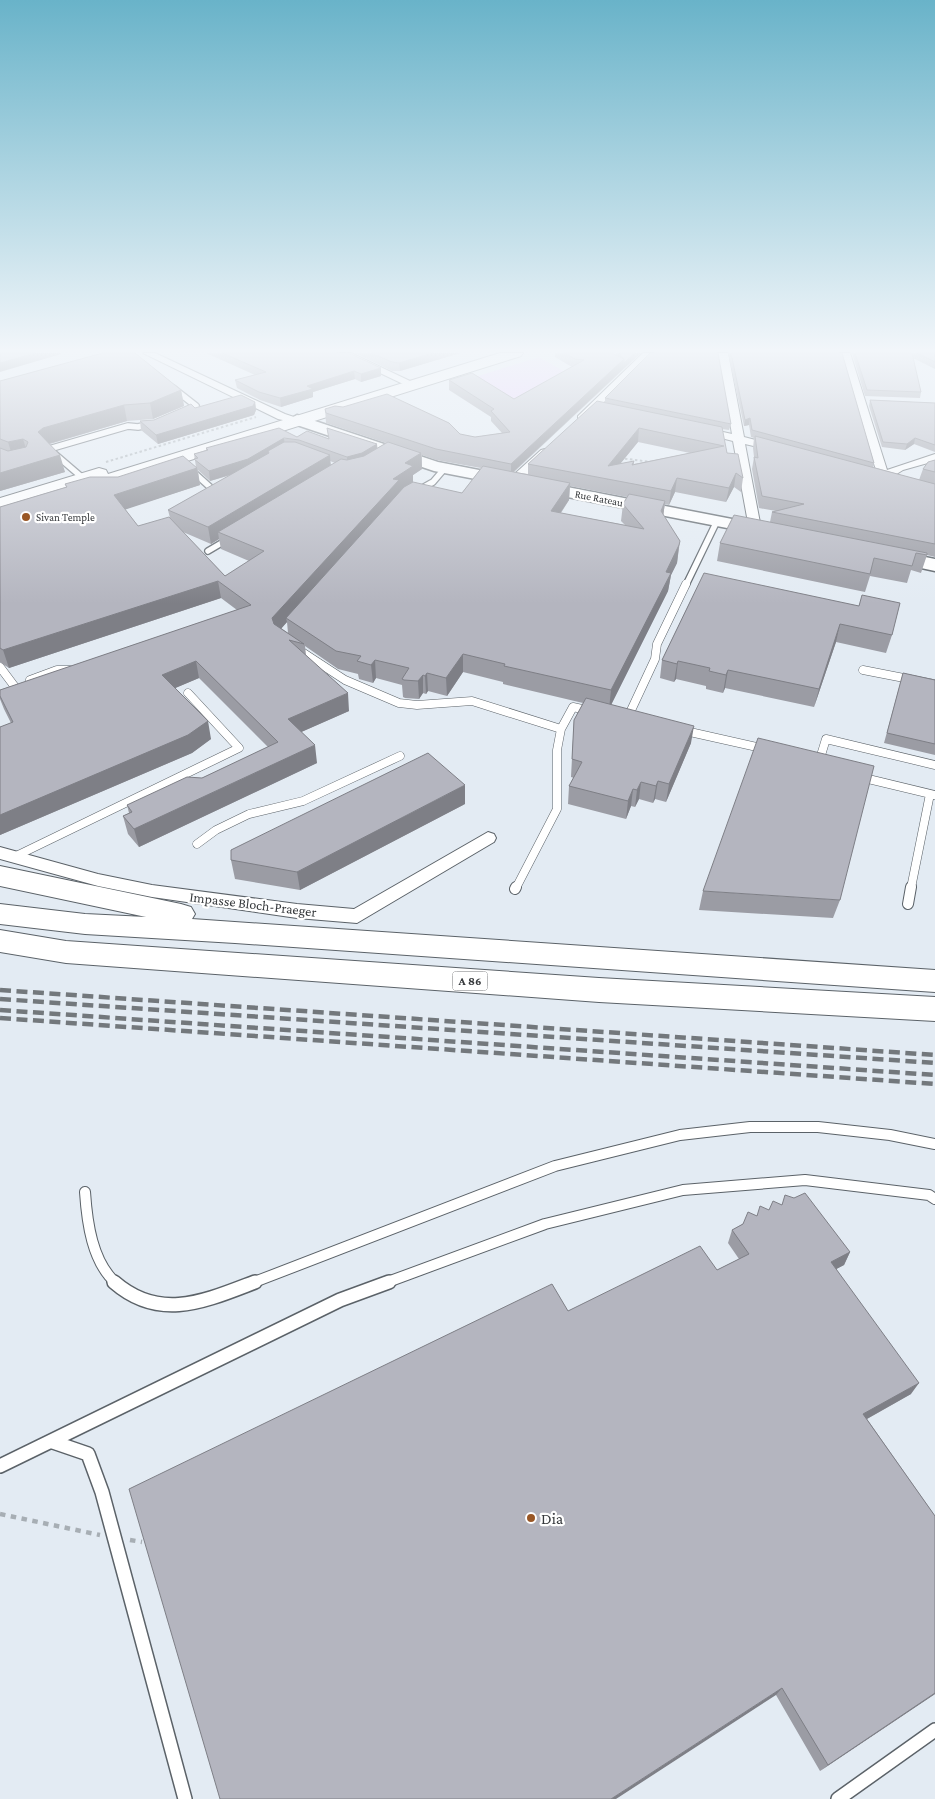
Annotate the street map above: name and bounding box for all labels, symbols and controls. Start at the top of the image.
street label: Rue Rateau [574,487,624,509]
marker: Sivan Temple [20,511,32,523]
place label: Sivan Temple [36,511,95,524]
street label: Impasse Bloch-Praeger [189,888,317,920]
road number: A 86 [452,971,488,990]
place label: Dia [541,1510,564,1527]
marker: Dia [525,1512,537,1524]

